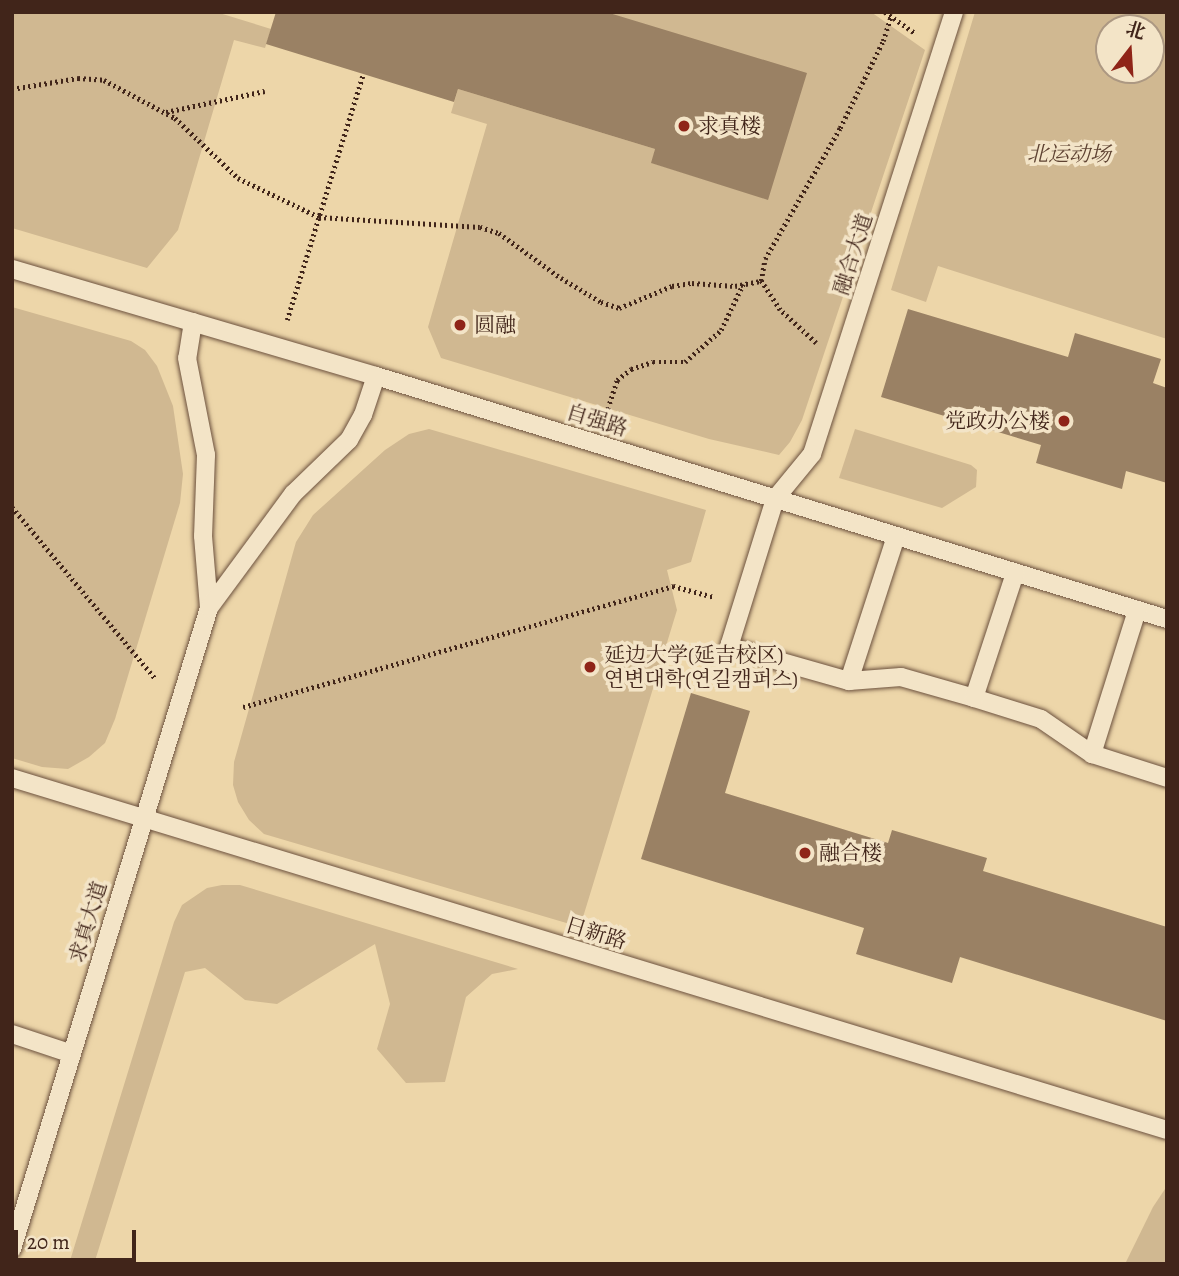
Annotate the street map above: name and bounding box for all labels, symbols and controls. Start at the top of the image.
north arrow [1095,14,1165,84]
text: 北 [1123,16,1148,46]
place label: 求真楼 [698,113,761,139]
marker: 求真楼 [676,118,692,134]
park label: 北运动场 [1027,141,1111,167]
street label: 融合大道 [828,210,878,298]
place label: 圆融 [474,312,516,338]
marker: 圆融 [452,317,468,333]
street label: 自强路 [563,399,631,441]
place label: 党政办公楼 [945,408,1050,434]
marker: 党政办公楼 [1056,413,1072,429]
place label: 延边大学(延吉校区) 연변대학(연길캠퍼스) [604,642,798,692]
marker: 延边大学(延吉校区) 연변대학(연길캠퍼스) [582,659,598,675]
place label: 融合楼 [819,840,882,866]
marker: 融合楼 [797,845,813,861]
street label: 求真大道 [64,878,112,966]
street label: 日新路 [562,912,630,954]
scale bar [18,1216,140,1260]
text: 20 m [27,1228,70,1256]

